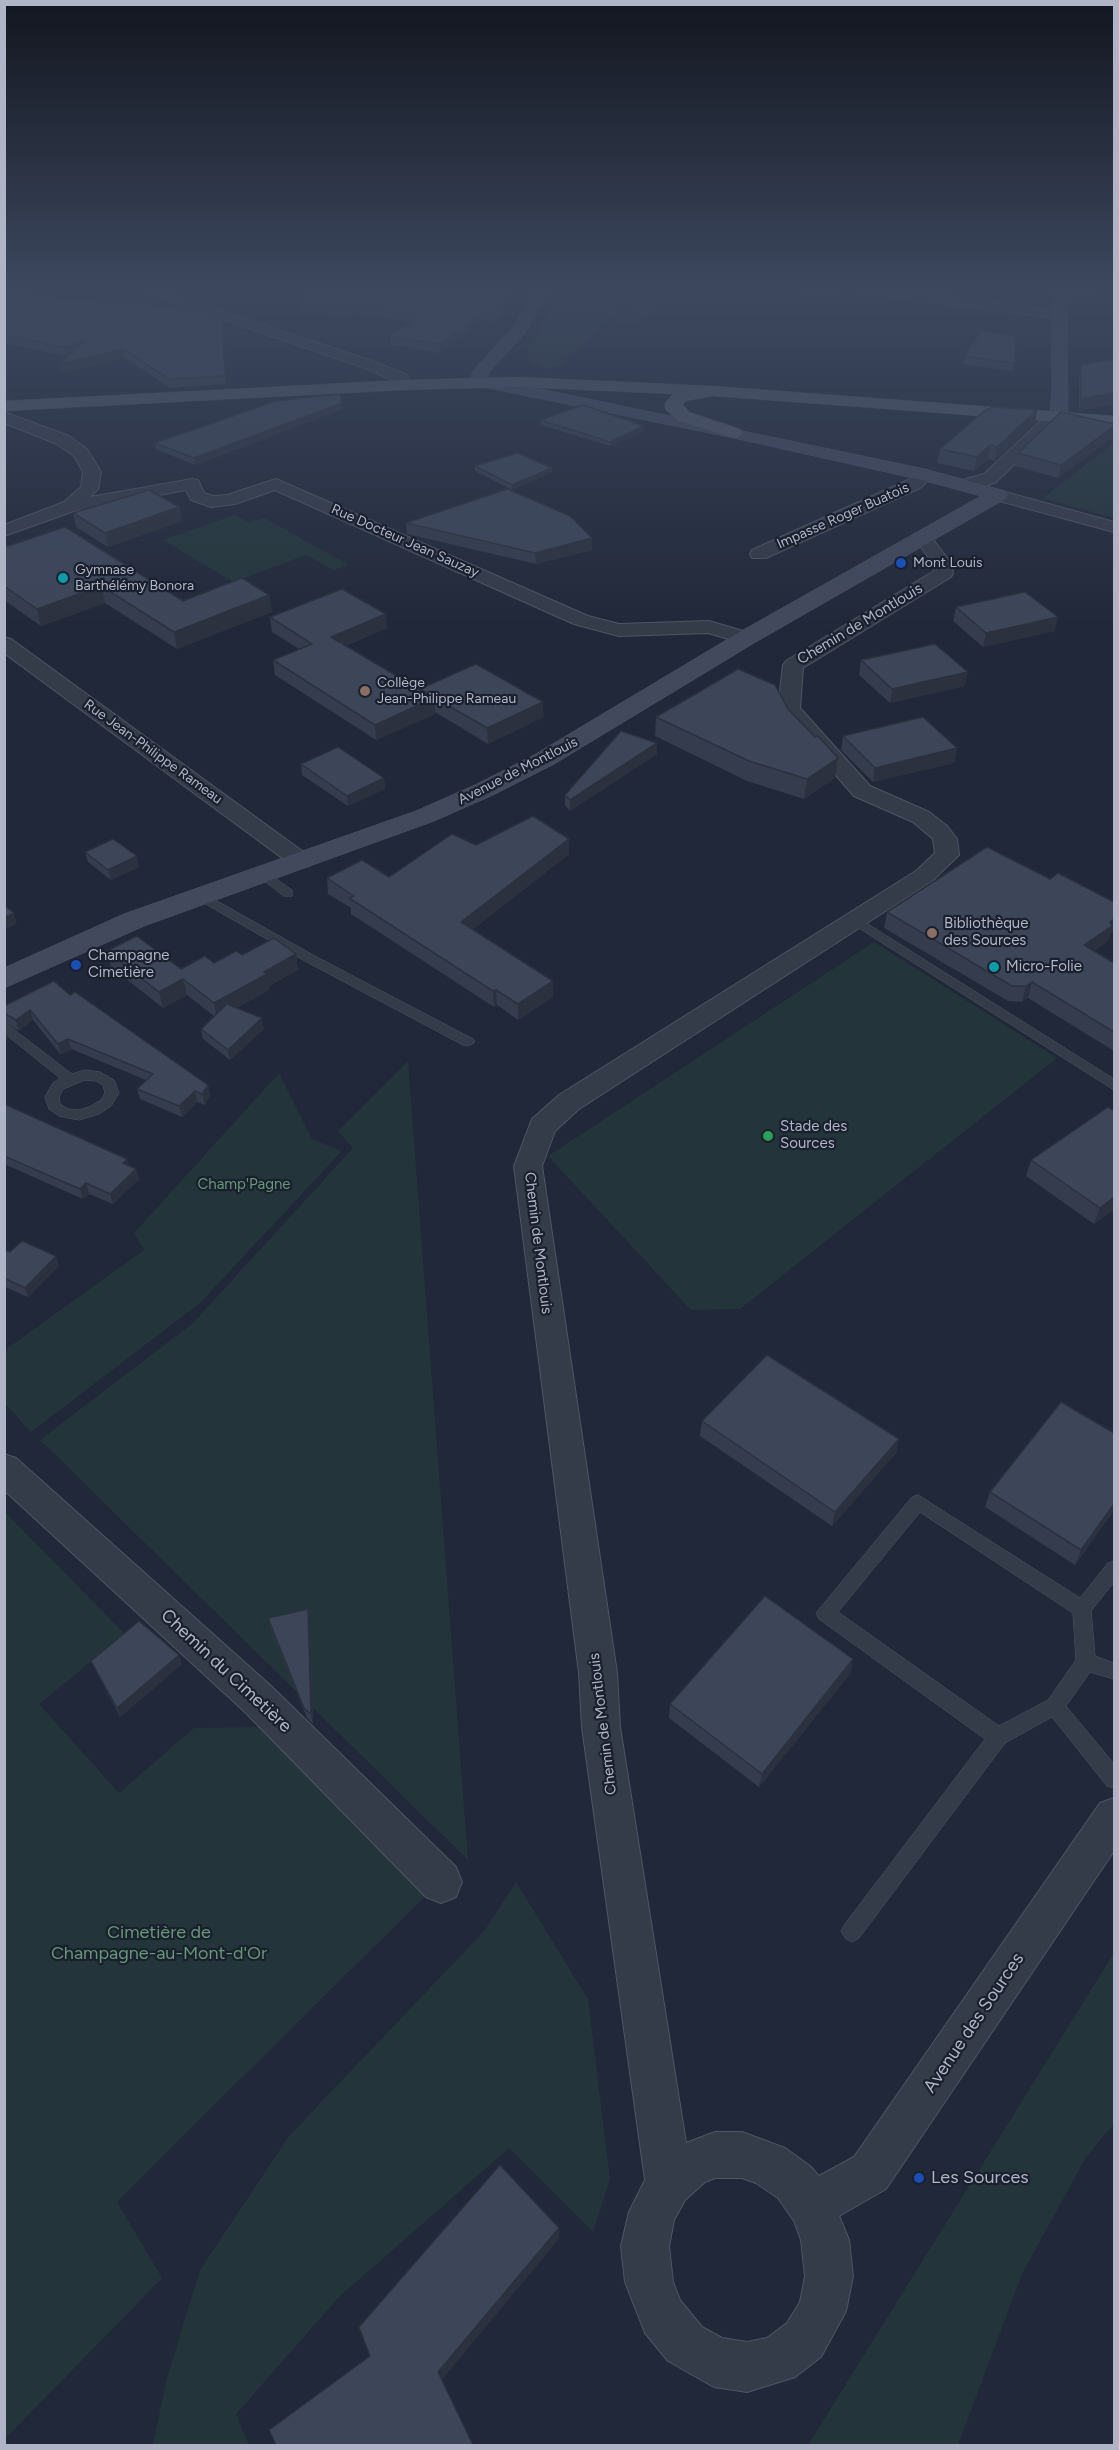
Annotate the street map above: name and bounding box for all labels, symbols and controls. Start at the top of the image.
street label: Impasse Roger Buatois [774,479,912,553]
street label: Rue Docteur Jean Sauzay [329,501,481,581]
place label: Mont Louis [913,555,983,571]
marker: Mont Louis [894,556,908,570]
place label: Gymnase Barthélémy Bonora [75,562,194,594]
marker: Gymnase Barthélémy Bonora [56,571,70,585]
street label: Chemin de Montlouis [794,580,926,668]
place label: Collège Jean-Philippe Rameau [377,675,516,708]
marker: Collège Jean-Philippe Rameau [358,684,372,698]
street label: Rue Jean-Philippe Rameau [81,696,225,808]
street label: Avenue de Montlouis [455,734,581,808]
place label: Bibliothèque des Sources [944,915,1028,950]
marker: Bibliothèque des Sources [925,926,939,940]
place label: Champagne Cimetière [88,947,169,982]
marker: Champagne Cimetière [69,958,83,972]
place label: Micro-Folie [1006,958,1082,976]
marker: Micro-Folie [987,960,1001,974]
place label: Stade des Sources [780,1118,847,1153]
marker: Stade des Sources [761,1129,775,1143]
street label: Chemin de Montlouis [520,1171,556,1315]
park label: Champ'Pagne [197,1176,291,1194]
street label: Chemin du Cimetière [156,1605,296,1737]
street label: Chemin de Montlouis [585,1652,621,1796]
park label: Cimetière de Champagne-au-Mont-d'Or [51,1922,267,1964]
street label: Avenue des Sources [919,1949,1029,2097]
place label: Les Sources [931,2167,1029,2189]
marker: Les Sources [912,2171,926,2185]

